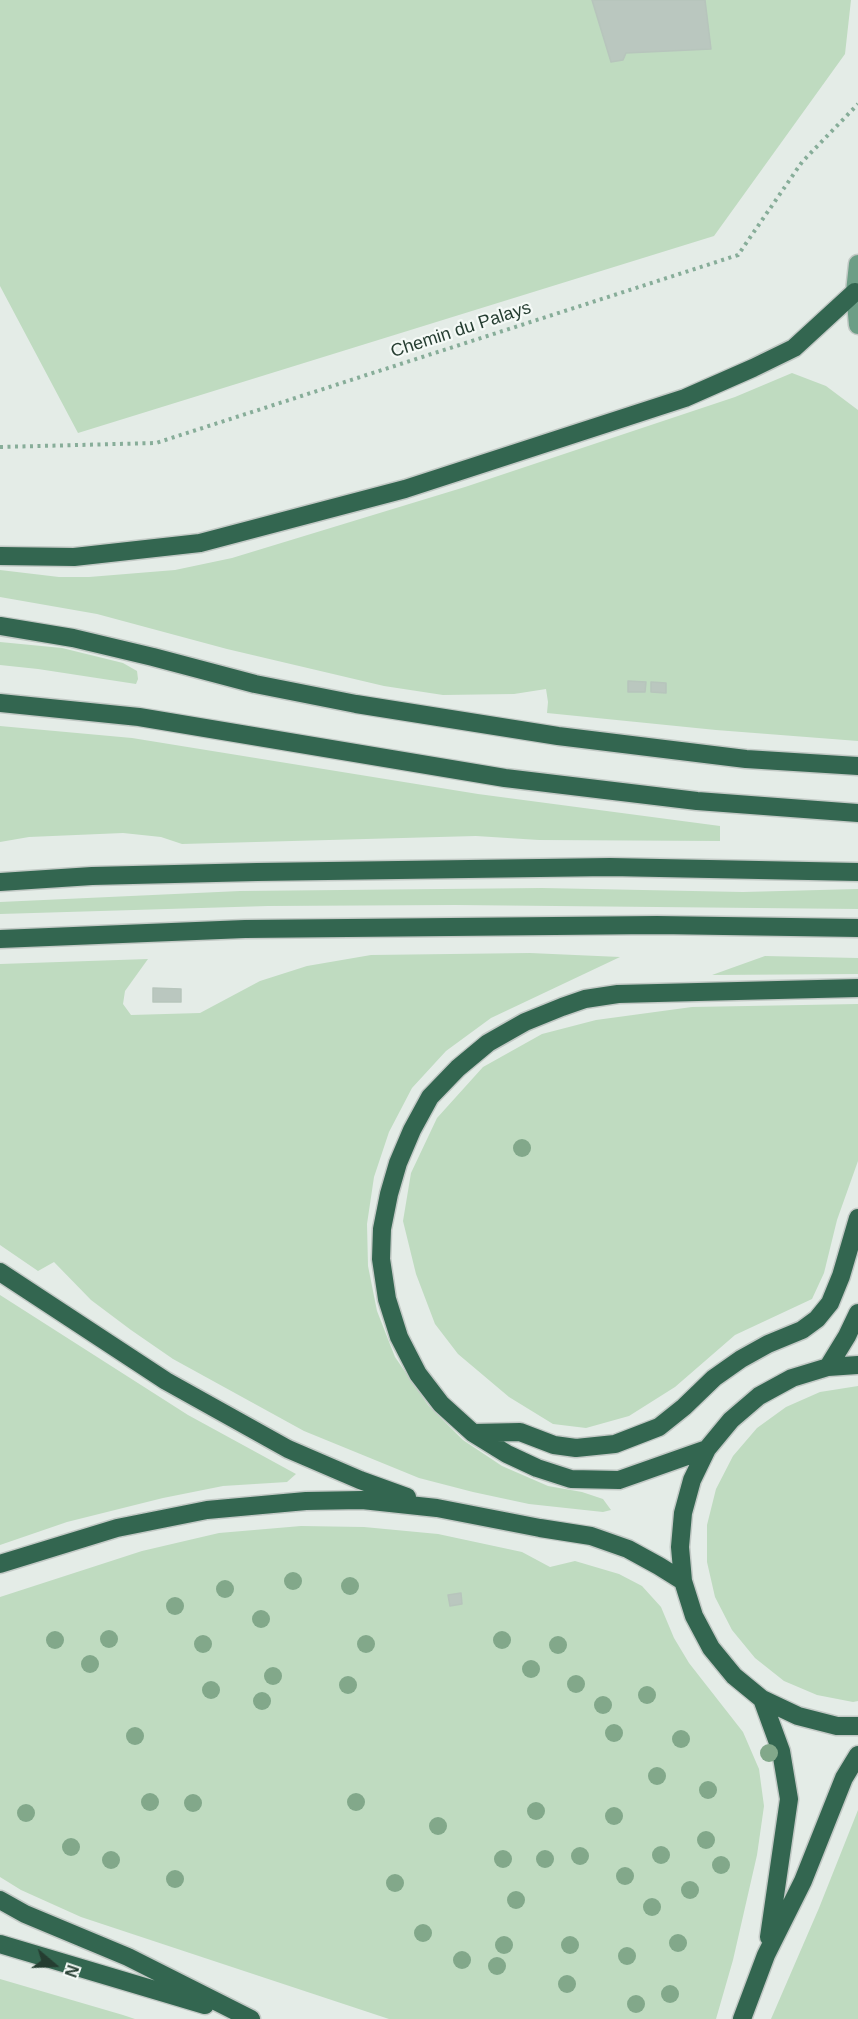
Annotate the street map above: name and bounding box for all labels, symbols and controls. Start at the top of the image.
street label: Chemin du Palays [388,297,534,363]
north arrow [24,1935,84,1995]
text: N [62,1963,81,1979]

